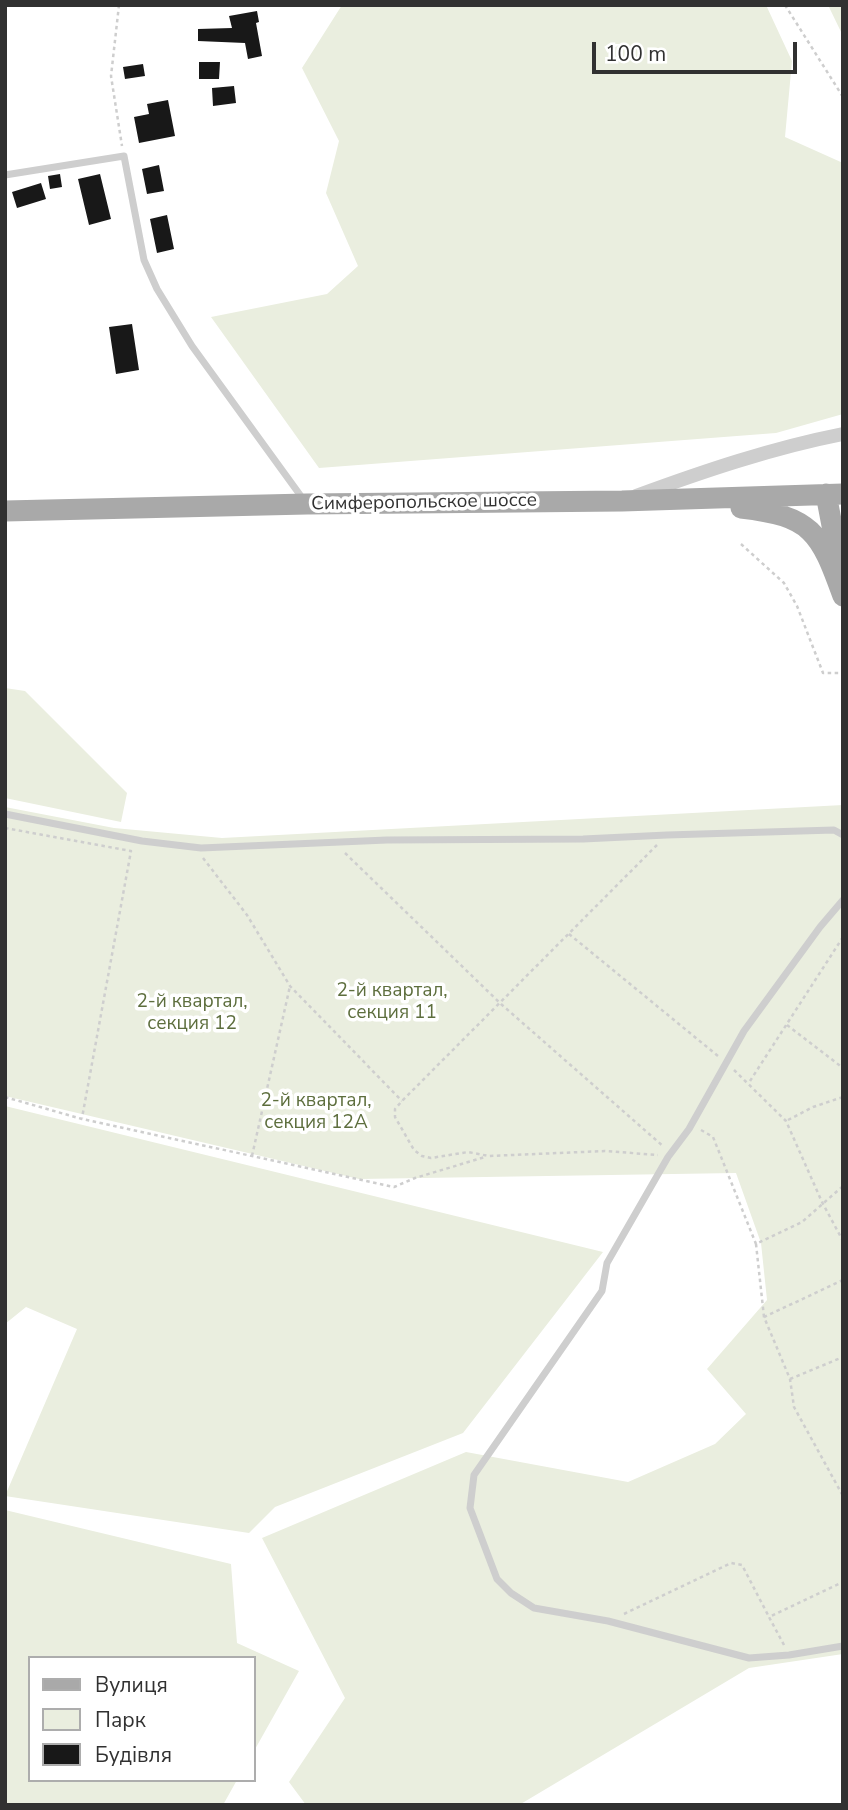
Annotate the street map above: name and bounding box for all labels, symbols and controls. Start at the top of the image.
scale bar [596,28,801,72]
text: 100 m [605,40,666,68]
street label: Симферопольское шоссе [311,490,537,516]
park label: 2-й квартал, секция 11 [336,980,448,1024]
park label: 2-й квартал, секция 12 [136,991,248,1035]
park label: 2-й квартал, секция 12А [260,1090,372,1134]
legend [28,1656,256,1782]
text: Вулиця [95,1671,168,1699]
text: Парк [95,1706,146,1734]
text: Будівля [95,1741,172,1769]

